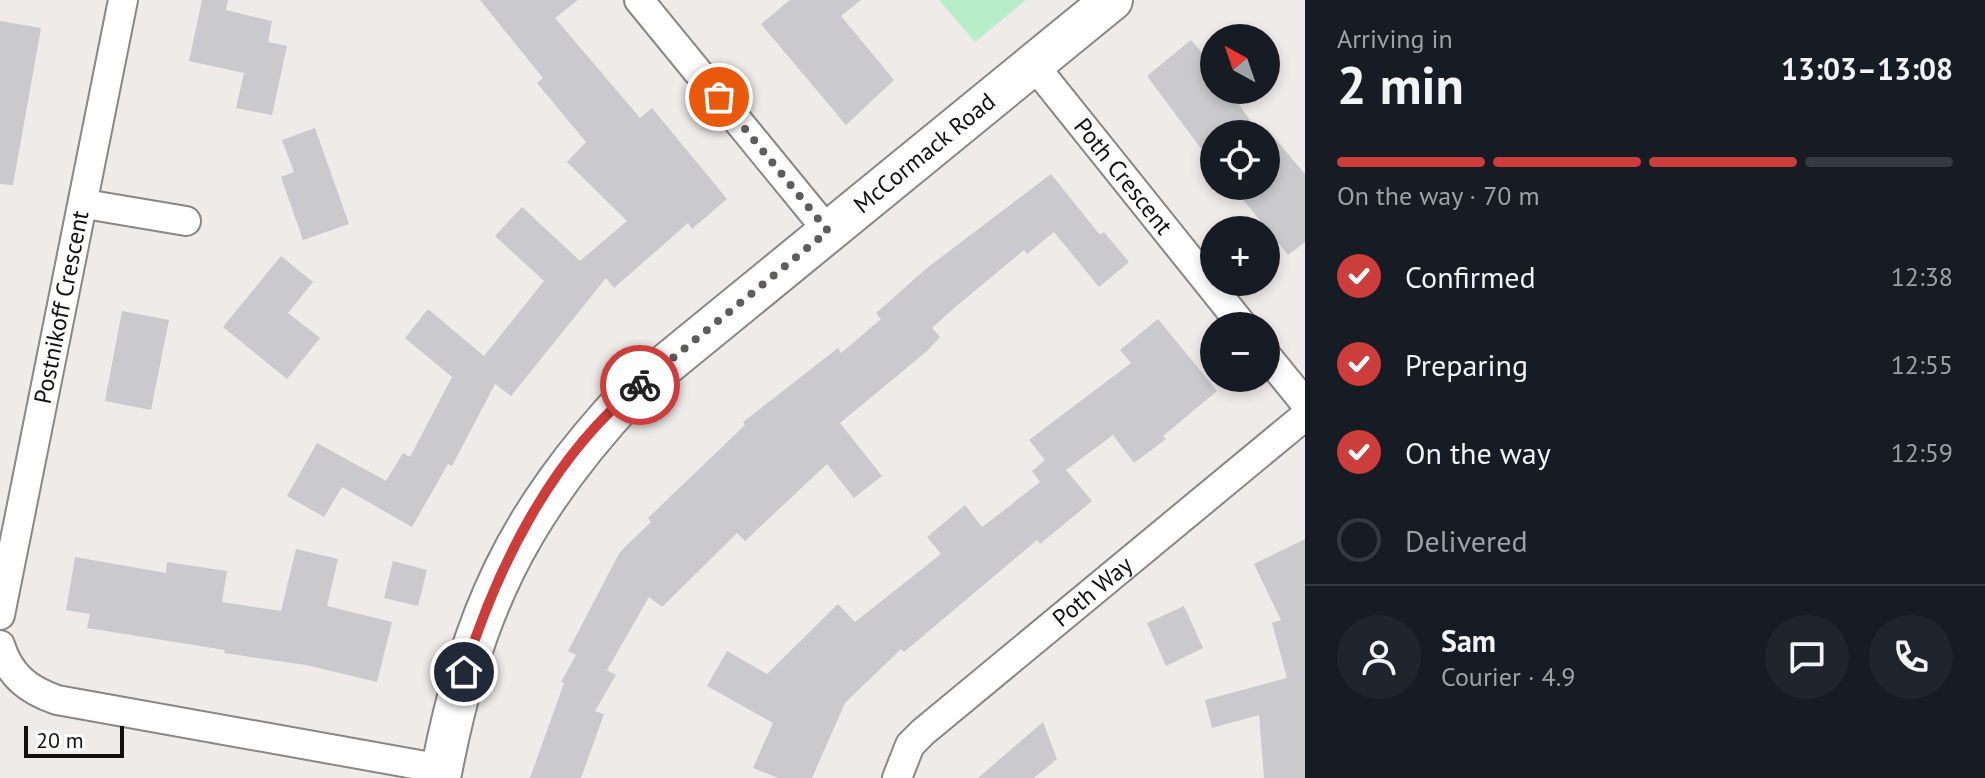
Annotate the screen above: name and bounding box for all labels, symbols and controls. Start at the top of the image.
text: Arriving in [1337,22,1453,55]
north arrow [1200,24,1280,104]
map controls [1200,24,1280,392]
text: 13:03–13:08 [1781,49,1953,88]
text: 2 min [1337,51,1464,118]
pin [685,63,753,131]
icon: bag [697,75,741,119]
street label: McCormack Road [847,86,1001,220]
street label: Poth Crescent [1067,111,1180,241]
button: locate [1200,120,1280,200]
text: On the way · 70 m [1337,179,1540,212]
street label: Postnikoff Crescent [27,208,96,406]
button: + [1200,216,1280,296]
icon: check [1337,254,1381,298]
text: Confirmed [1405,257,1536,296]
text: 12:38 [1891,260,1953,293]
button: − [1200,312,1280,392]
icon: check [1337,342,1381,386]
courier [600,345,680,425]
text: Preparing [1405,345,1528,384]
text: 12:55 [1891,348,1953,381]
icon: bike [618,363,662,407]
icon: check [1337,430,1381,474]
text: On the way [1405,433,1551,472]
text: 12:59 [1891,436,1953,469]
text: Delivered [1405,521,1528,560]
street label: Poth Way [1046,549,1139,633]
button: person [1337,615,1421,699]
button: chat [1765,615,1849,699]
button: phone [1869,615,1953,699]
text: Sam [1441,621,1496,660]
pin [430,638,498,706]
icon: home [442,650,486,694]
text: Courier · 4.9 [1441,660,1575,693]
scale bar [24,722,124,758]
text: 20 m [36,726,84,754]

